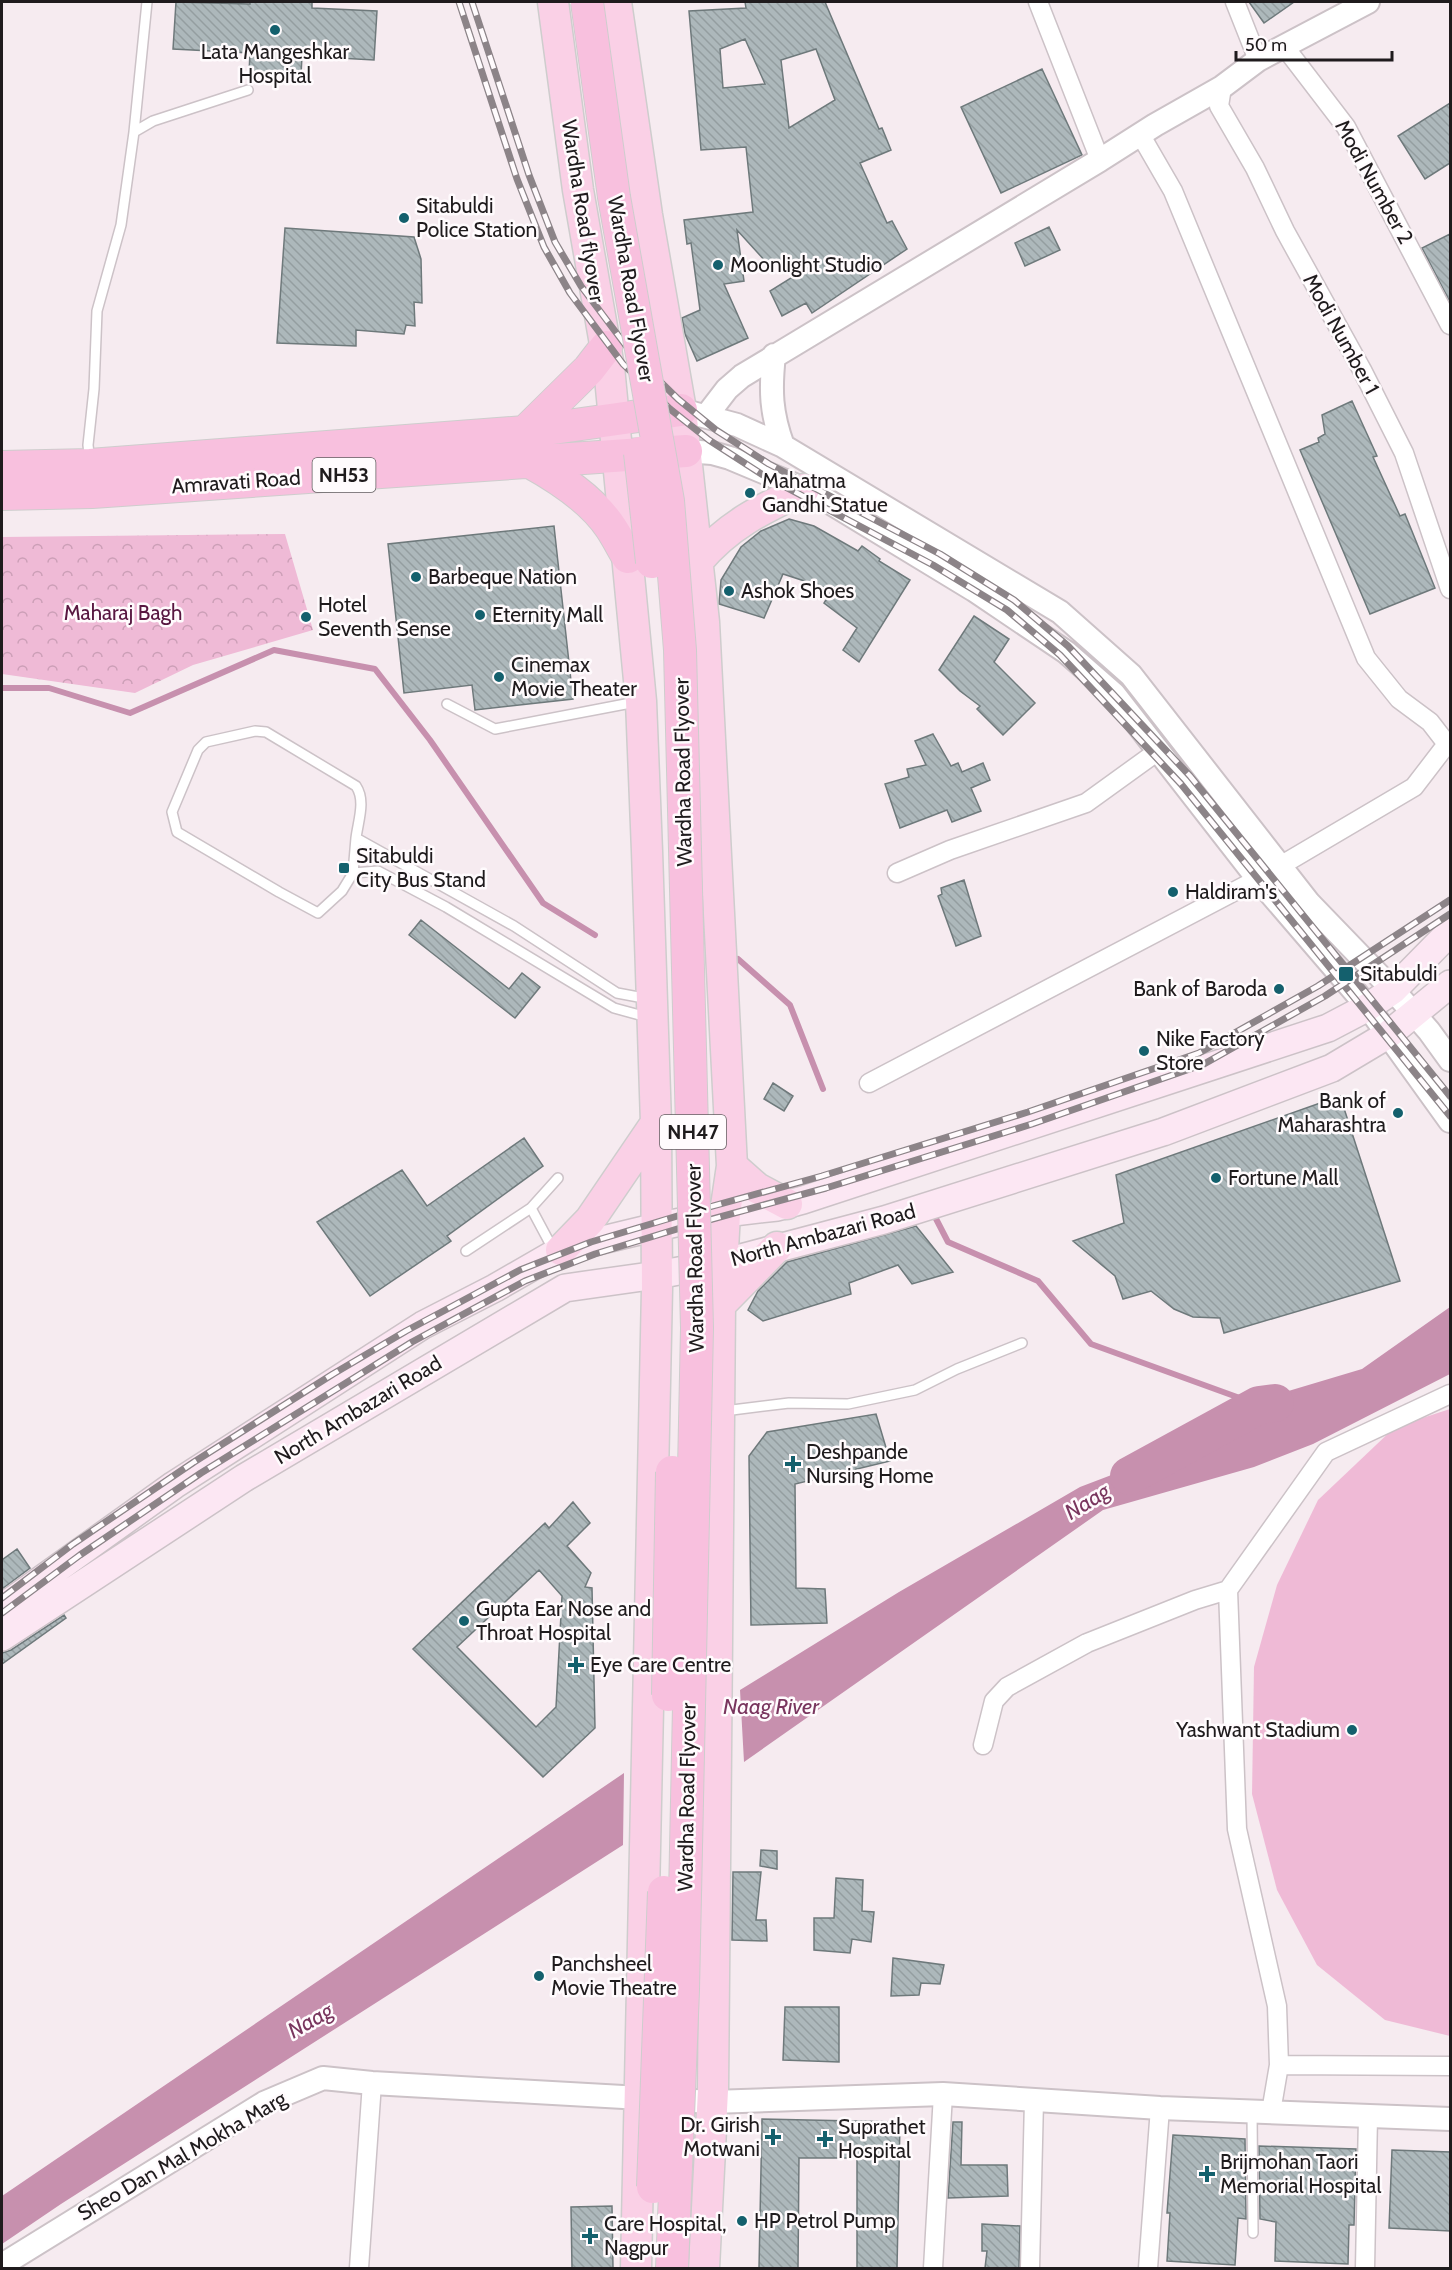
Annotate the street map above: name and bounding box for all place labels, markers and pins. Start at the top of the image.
marker: Lata Mangeshkar Hospital [268,23,282,37]
place label: Lata Mangeshkar Hospital [201,39,350,88]
place label: Sitabuldi Police Station [416,193,537,242]
marker: Sitabuldi Police Station [397,211,411,225]
place label: Moonlight Studio [730,252,882,277]
marker: Moonlight Studio [711,258,725,272]
place label: Mahatma Gandhi Statue [762,468,888,517]
marker: Mahatma Gandhi Statue [743,486,757,500]
place label: Barbeque Nation [428,564,577,589]
marker: Barbeque Nation [409,570,423,584]
place label: Ashok Shoes [741,578,855,603]
marker: Ashok Shoes [722,584,736,598]
place label: Hotel Seventh Sense [318,592,451,641]
place label: Eternity Mall [492,602,603,627]
marker: Eternity Mall [473,608,487,622]
marker: Hotel Seventh Sense [299,610,313,624]
place label: Cinemax Movie Theater [511,652,637,701]
marker: Cinemax Movie Theater [492,670,506,684]
place label: Sitabuldi City Bus Stand [356,843,486,892]
marker: Sitabuldi City Bus Stand [337,861,351,875]
place label: Haldiram's [1185,879,1278,904]
marker: Haldiram's [1166,885,1180,899]
place label: Sitabuldi [1360,961,1437,986]
marker: Sitabuldi [1337,965,1355,983]
place label: Bank of Baroda [1133,976,1267,1001]
marker: Bank of Baroda [1272,982,1286,996]
place label: Nike Factory Store [1156,1026,1265,1075]
marker: Nike Factory Store [1137,1044,1151,1058]
place label: Bank of Maharashtra [1277,1088,1386,1137]
marker: Bank of Maharashtra [1391,1106,1405,1120]
place label: Fortune Mall [1228,1165,1339,1190]
marker: Fortune Mall [1209,1171,1223,1185]
place label: Deshpande Nursing Home [806,1439,934,1488]
marker: Deshpande Nursing Home [784,1455,802,1473]
place label: Gupta Ear Nose and Throat Hospital [476,1596,651,1645]
marker: Gupta Ear Nose and Throat Hospital [457,1614,471,1628]
place label: Eye Care Centre [590,1652,731,1677]
marker: Eye Care Centre [567,1656,585,1674]
place label: Yashwant Stadium [1175,1717,1340,1742]
marker: Yashwant Stadium [1345,1723,1359,1737]
place label: Panchsheel Movie Theatre [551,1951,677,2000]
marker: Panchsheel Movie Theatre [532,1969,546,1983]
place label: Dr. Girish Motwani [680,2112,760,2161]
place label: Suprathet Hospital [838,2114,926,2163]
marker: Dr. Girish Motwani [764,2128,782,2146]
marker: Suprathet Hospital [816,2130,834,2148]
place label: Brijmohan Taori Memorial Hospital [1220,2149,1381,2198]
marker: Brijmohan Taori Memorial Hospital [1198,2165,1216,2183]
place label: HP Petrol Pump [754,2208,896,2233]
place label: Care Hospital, Nagpur [604,2211,726,2260]
marker: HP Petrol Pump [735,2214,749,2228]
marker: Care Hospital, Nagpur [581,2227,599,2245]

